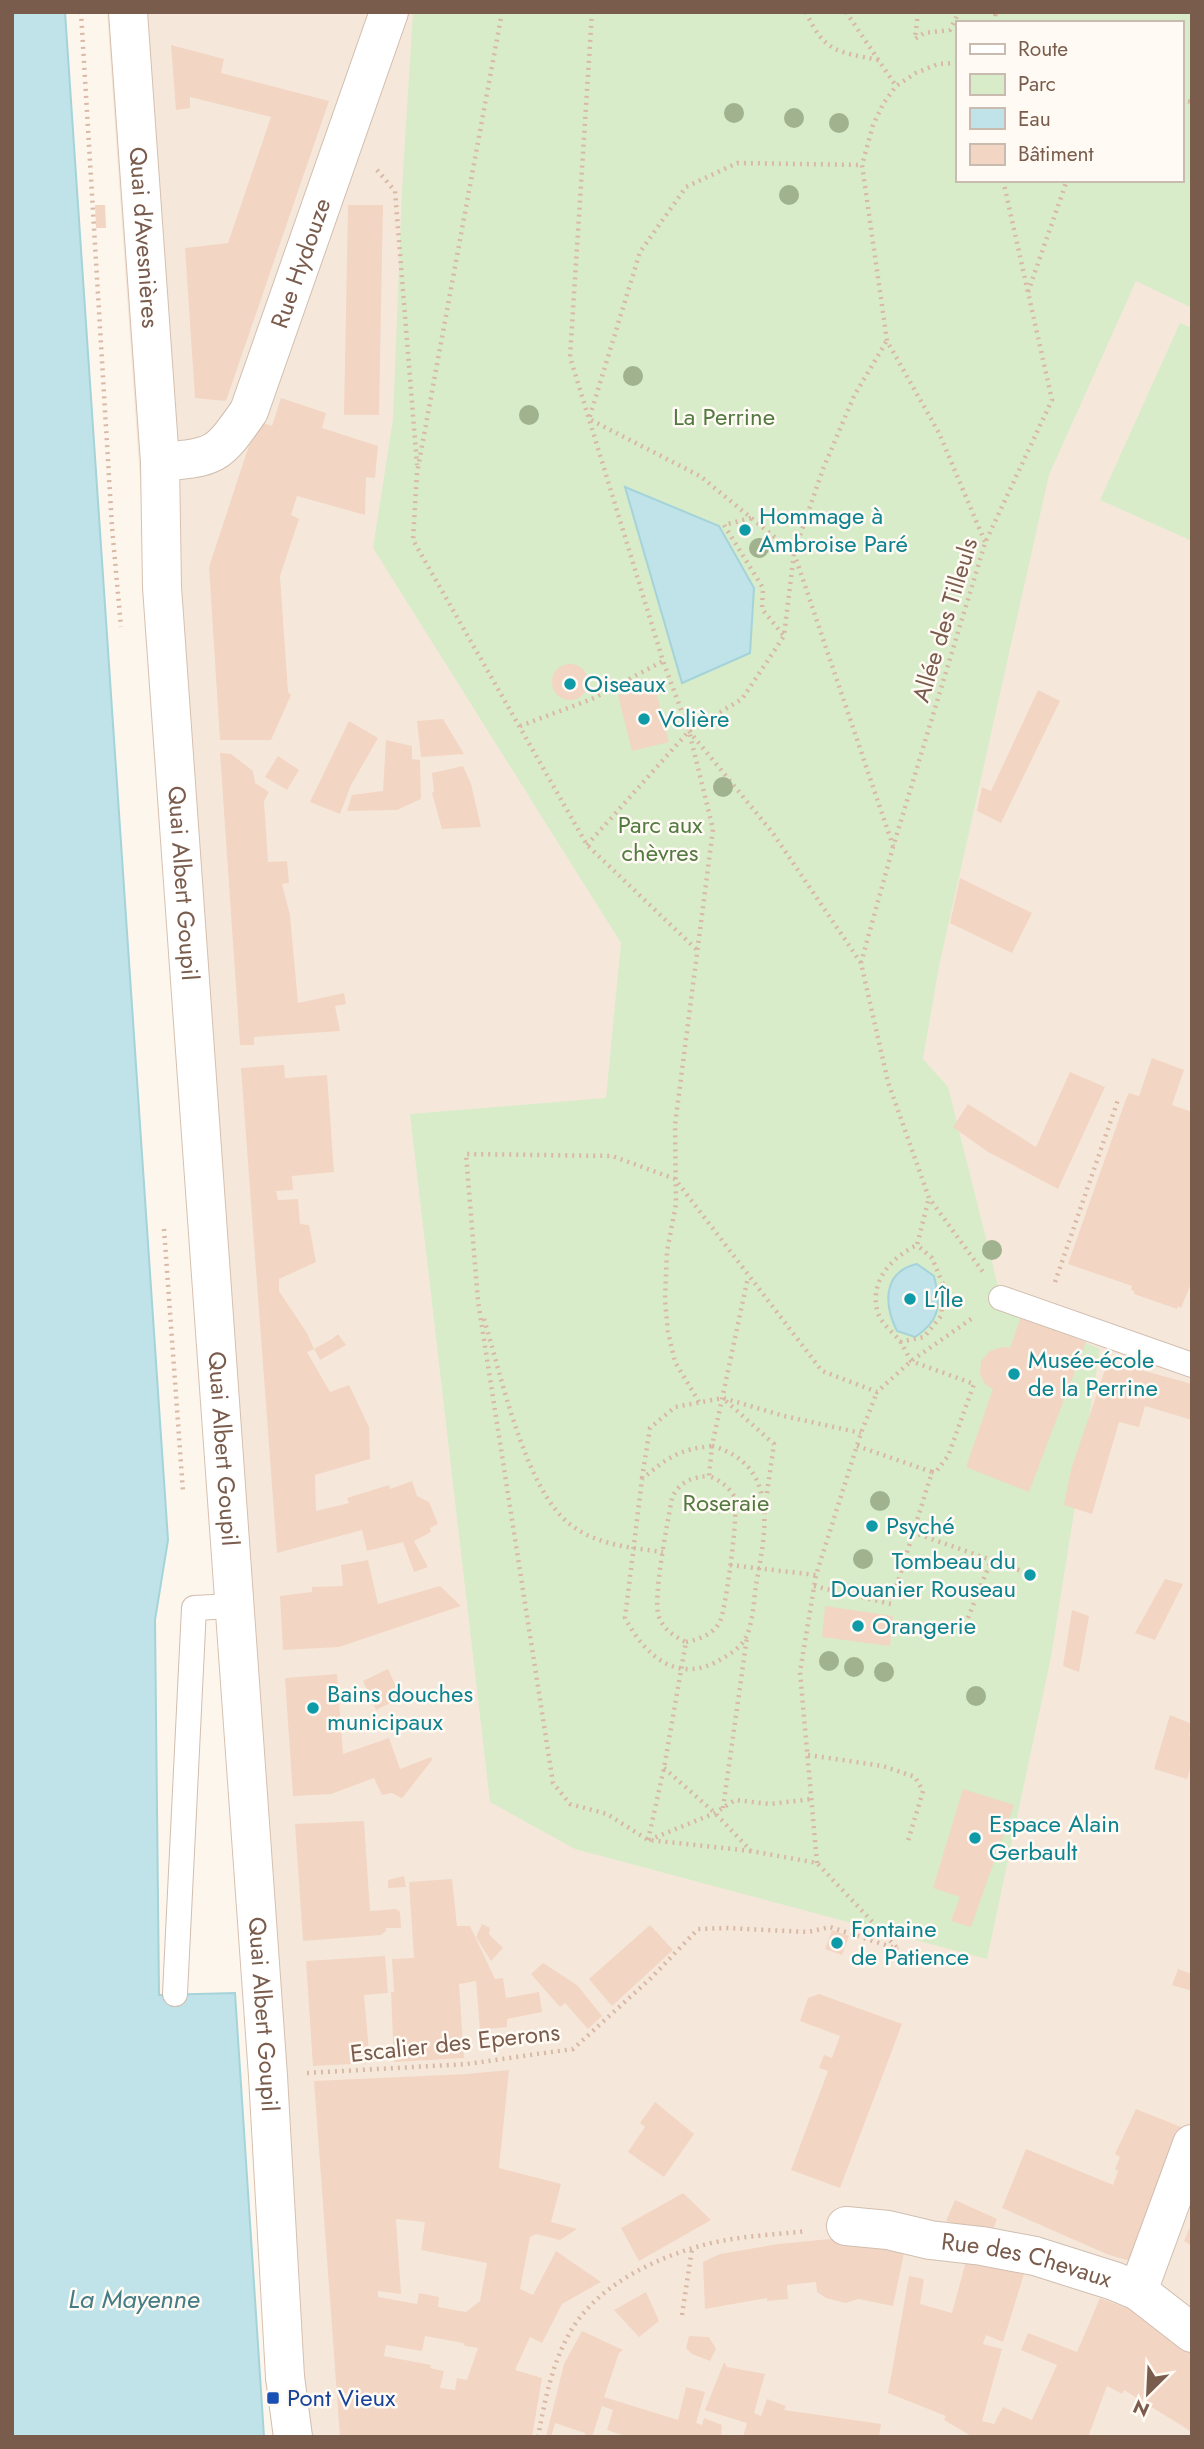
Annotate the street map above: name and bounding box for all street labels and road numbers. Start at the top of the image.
street label: Quai d'Avesnières [121,146,168,329]
street label: Rue Hydouze [261,193,339,333]
street label: Allée des Tilleuls [903,533,986,706]
street label: Quai Albert Goupil [159,785,208,982]
street label: Quai Albert Goupil [199,1350,248,1547]
street label: Quai Albert Goupil [240,1916,288,2112]
street label: Escalier des Eperons [348,2014,562,2071]
street label: Rue des Chevaux [939,2223,1117,2296]

